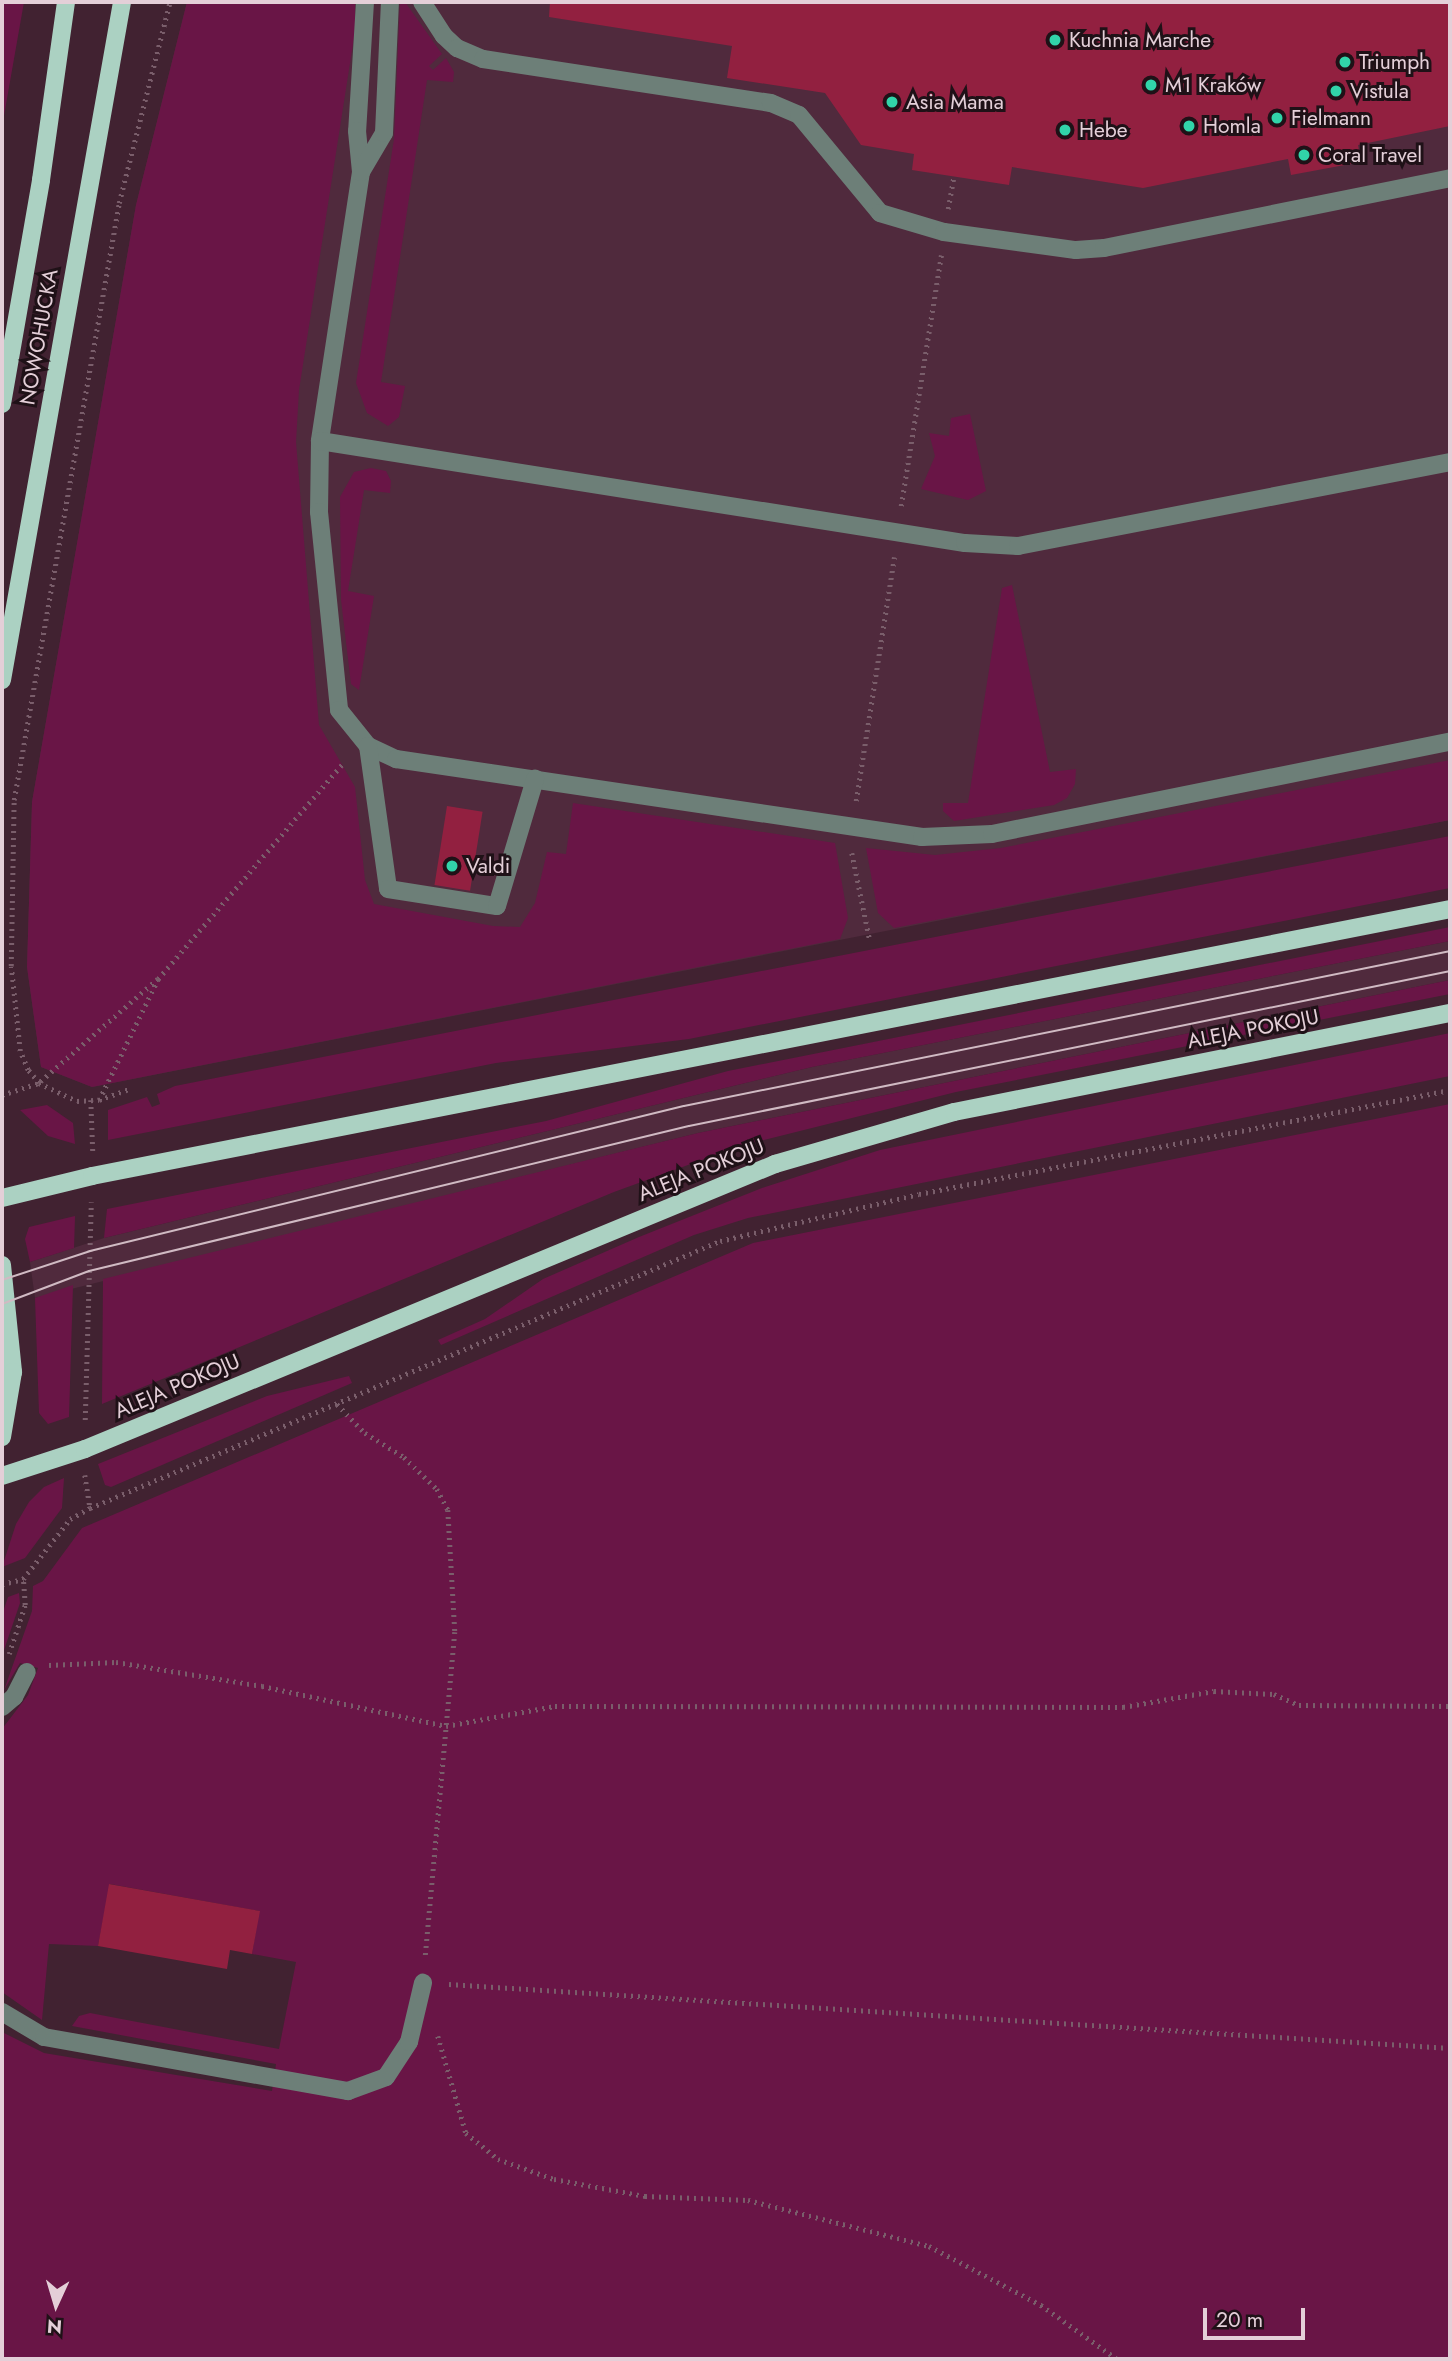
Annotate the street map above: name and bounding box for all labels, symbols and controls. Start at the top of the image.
place label: Kuchnia Marche [1069,27,1211,53]
marker: Kuchnia Marche [1047,32,1063,48]
place label: Triumph [1359,49,1430,75]
marker: Triumph [1337,54,1353,70]
place label: M1 Kraków [1165,72,1261,98]
marker: M1 Kraków [1143,77,1159,93]
place label: Vistula [1350,78,1409,104]
marker: Vistula [1328,83,1344,99]
place label: Asia Mama [906,89,1004,115]
marker: Asia Mama [884,94,900,110]
place label: Fielmann [1291,105,1371,131]
marker: Fielmann [1269,110,1285,126]
place label: Homla [1203,113,1261,139]
place label: Hebe [1079,117,1128,143]
marker: Homla [1181,118,1197,134]
marker: Hebe [1057,122,1073,138]
place label: Coral Travel [1318,142,1422,168]
marker: Coral Travel [1296,147,1312,163]
street label: NOWOHUCKA [15,267,63,407]
place label: Valdi [466,853,510,879]
marker: Valdi [444,858,460,874]
street label: ALEJA POKOJU [1185,1004,1321,1054]
street label: ALEJA POKOJU [634,1133,768,1207]
street label: ALEJA POKOJU [111,1348,243,1424]
north arrow [21,2270,91,2340]
scale bar [1207,2294,1308,2338]
text: 20 m [1216,2305,1263,2335]
text: N [46,2312,63,2340]

